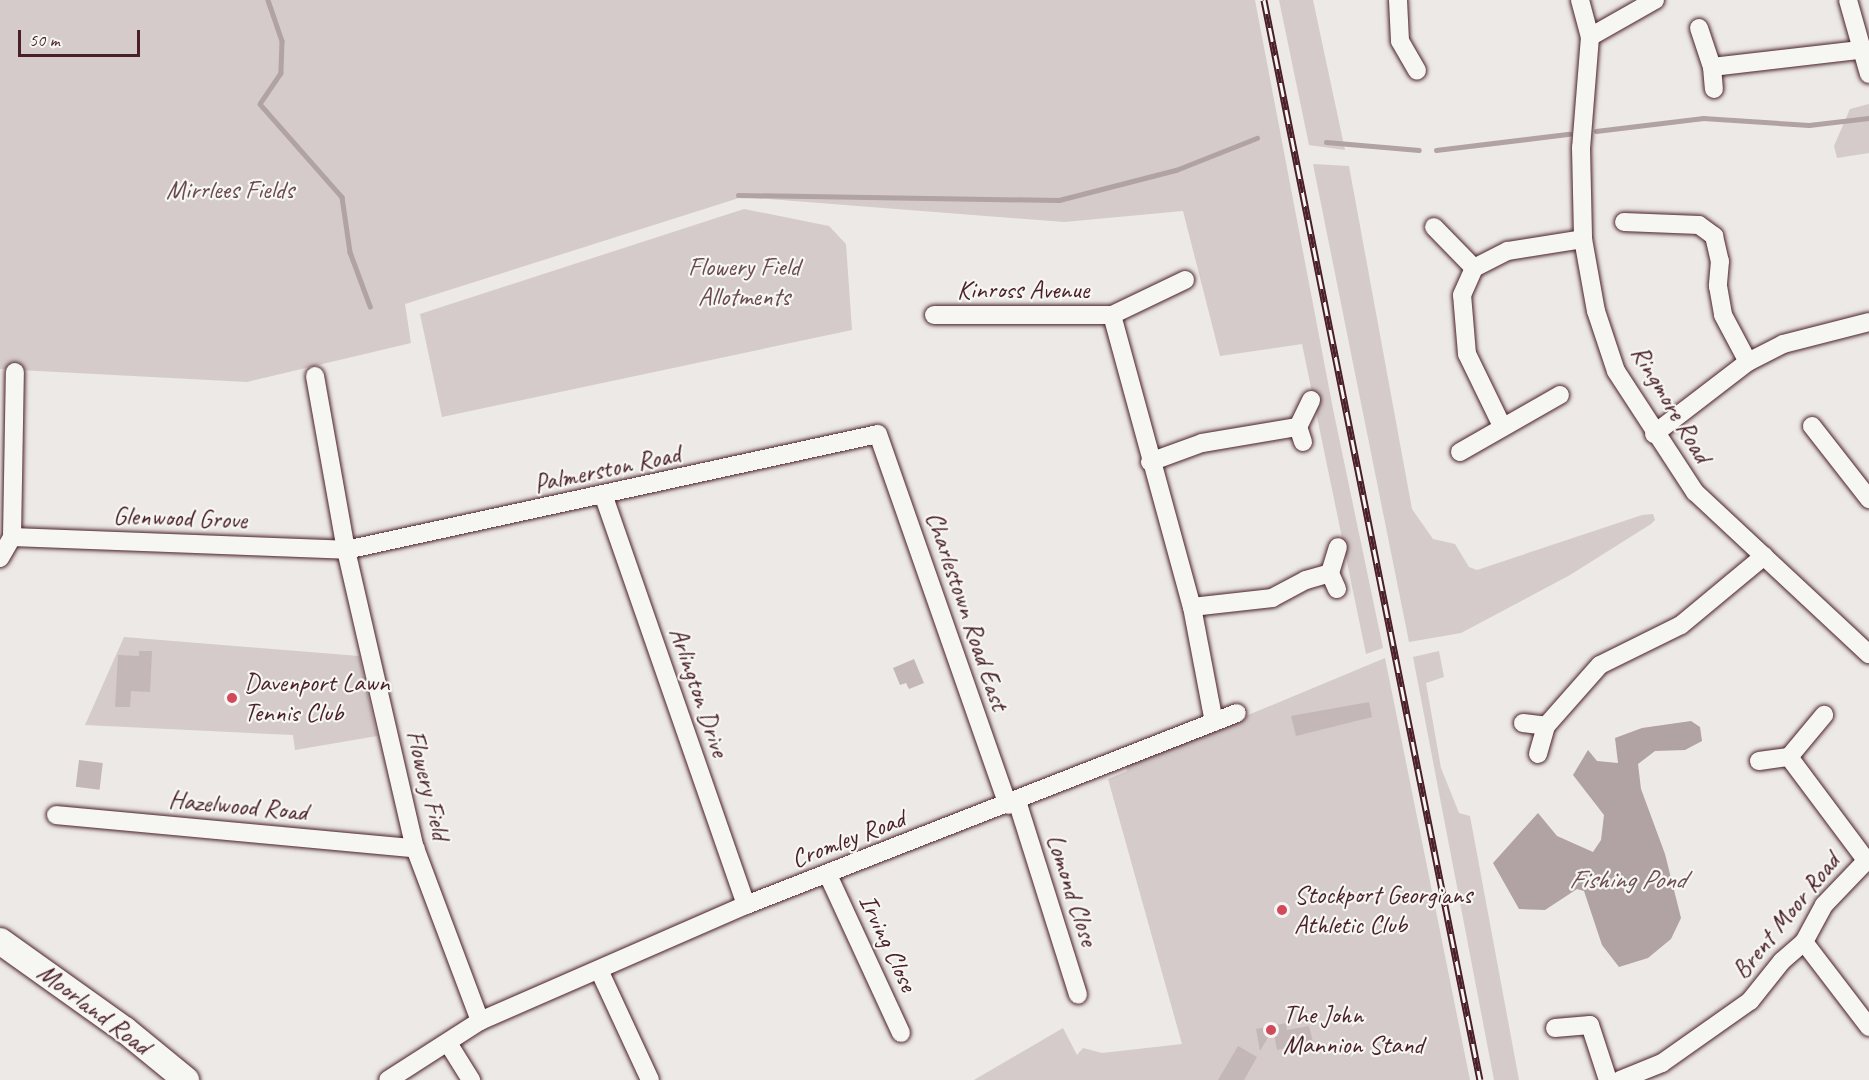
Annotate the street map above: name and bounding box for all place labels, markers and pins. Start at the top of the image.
place label: Davenport Lawn Tennis Club [244,667,389,728]
marker: Davenport Lawn Tennis Club [225,691,239,705]
place label: Stockport Georgians Athletic Club [1294,879,1472,940]
marker: Stockport Georgians Athletic Club [1275,903,1289,917]
place label: The John Mannion Stand [1283,999,1424,1060]
marker: The John Mannion Stand [1264,1023,1278,1037]

